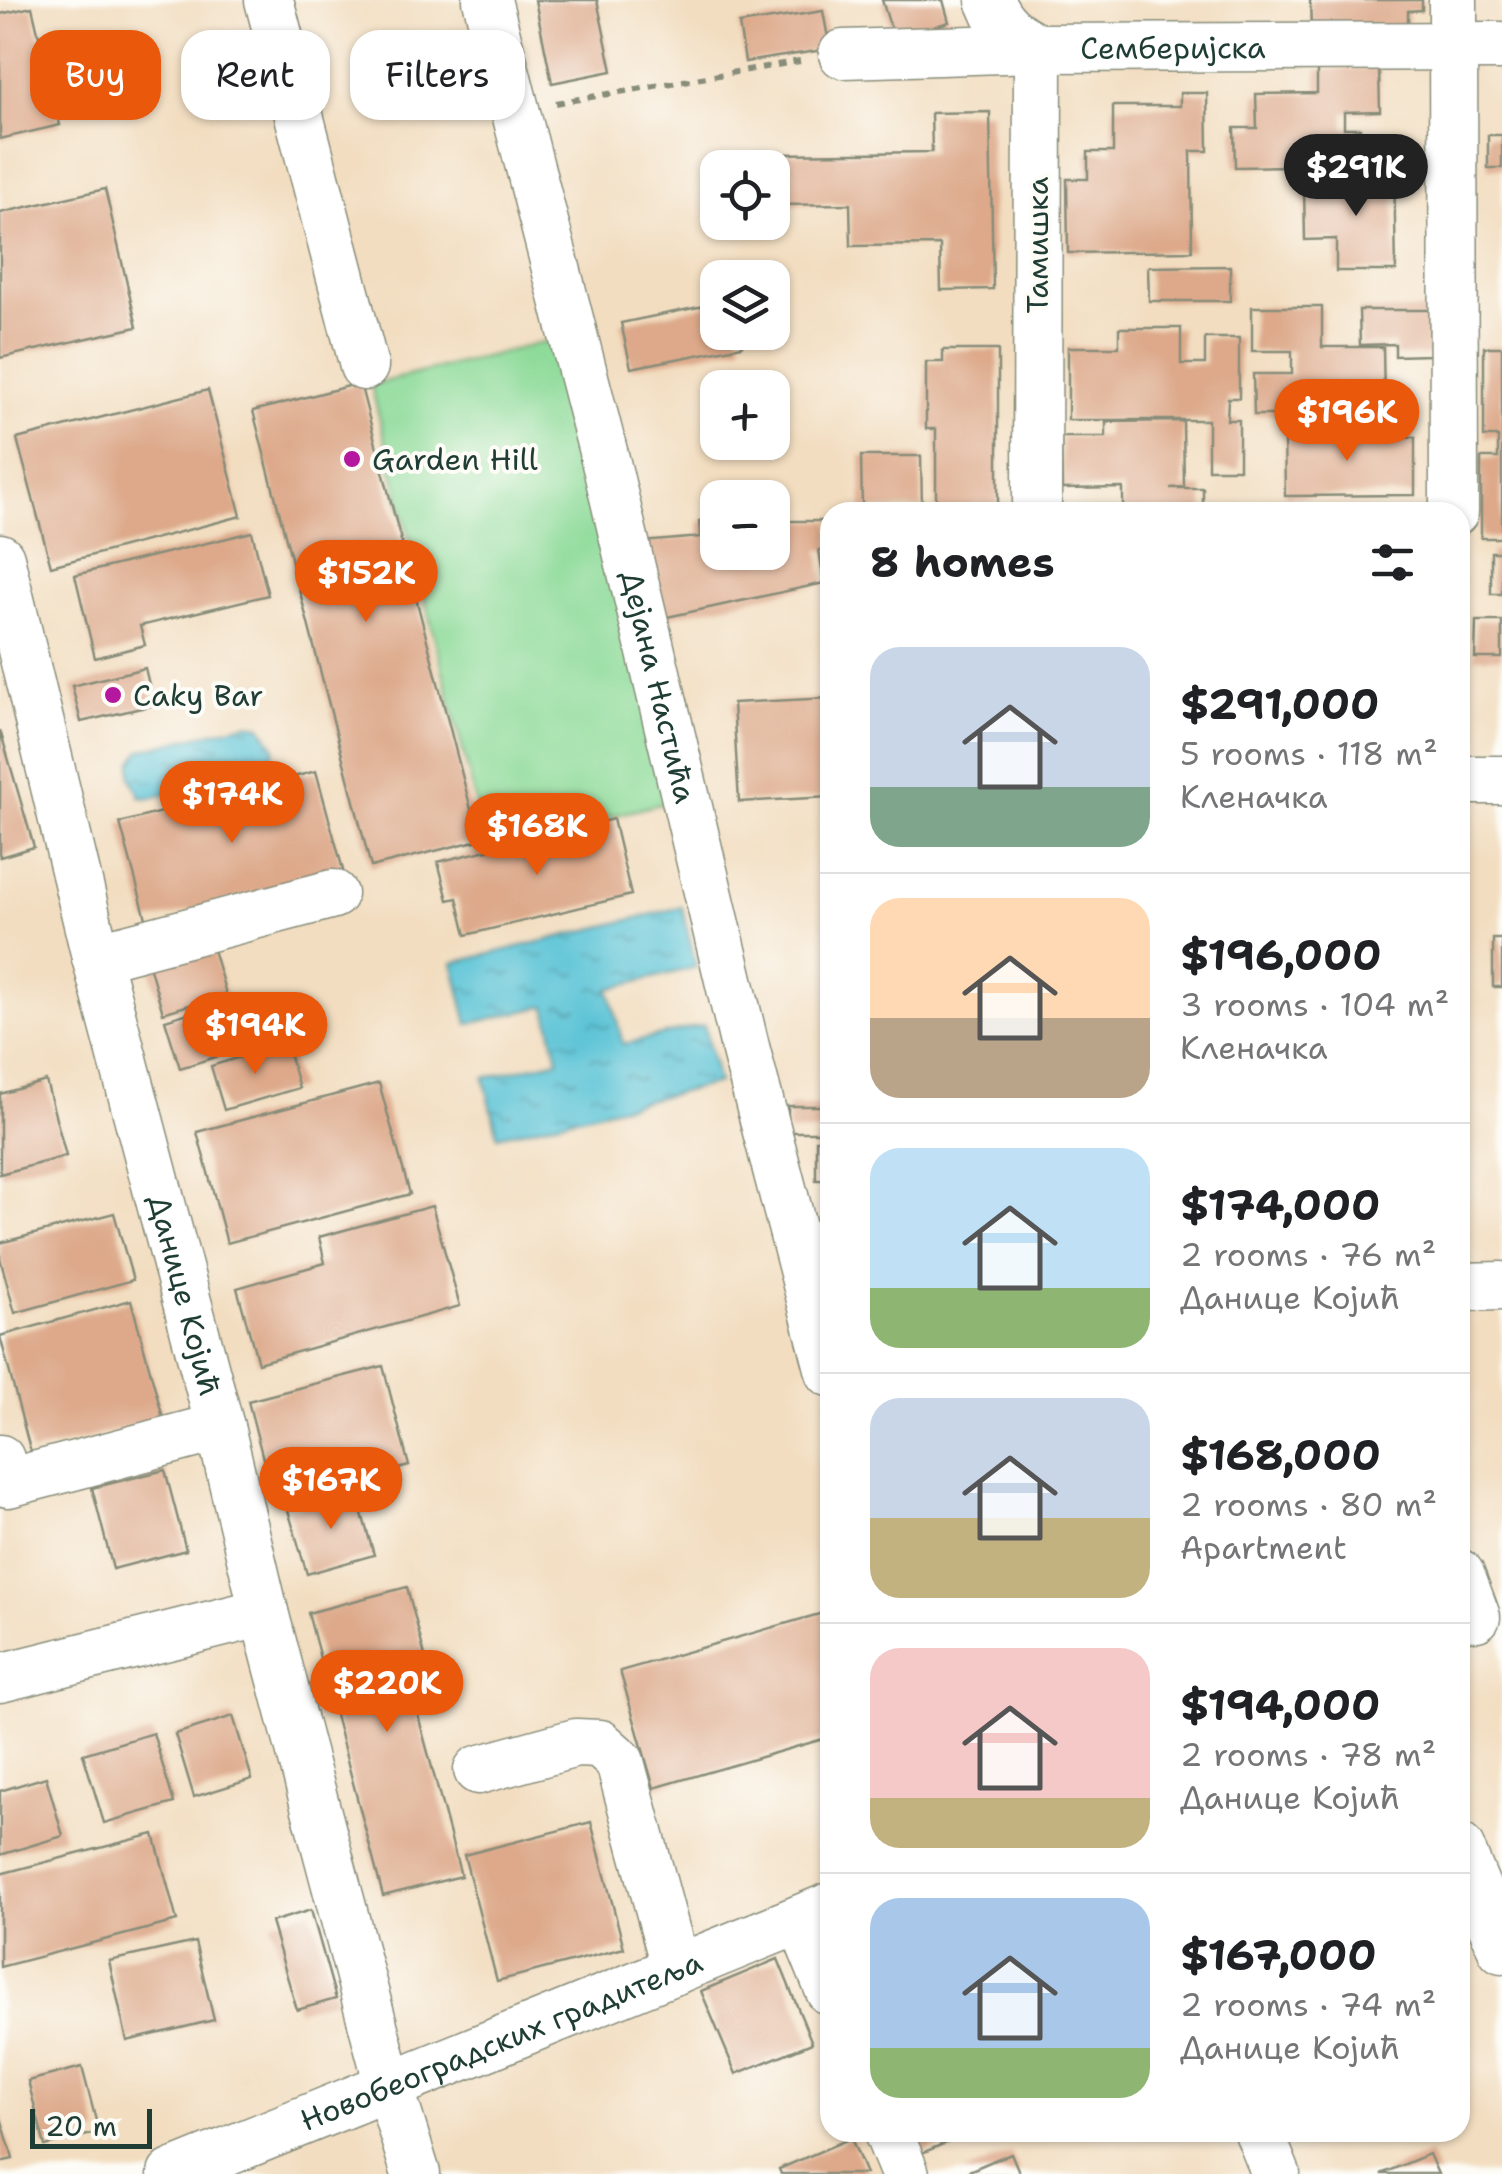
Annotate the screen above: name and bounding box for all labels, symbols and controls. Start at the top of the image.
street label: Семберијска [1080,27,1266,68]
chip: Buy [30,30,161,120]
chip: Rent [181,30,330,120]
chip: Filters [350,30,525,120]
pin: $291K [1286,134,1426,219]
text: $291K [1306,145,1406,188]
map controls [700,150,790,570]
button: locate [700,150,790,240]
street label: Тамишка [1017,176,1058,314]
button: layers [700,260,790,350]
button: + [700,370,790,460]
pin: $196K [1277,379,1417,464]
text: $196K [1296,390,1398,433]
place label: Garden Hill [372,439,538,480]
marker: Garden Hill [341,448,363,470]
button: − [700,480,790,570]
text: 8 homes [870,534,1055,590]
icon: filters [1365,535,1420,590]
pin: $152K [296,540,436,625]
text: $152K [317,551,415,594]
street label: Дејана Настића [612,566,707,807]
place label: Caky Bar [133,675,263,716]
text: $291,000 [1180,676,1380,732]
marker: Caky Bar [102,684,124,706]
icon: home [950,687,1070,807]
text: 5 rooms · 118 m² [1180,732,1438,775]
pin: $174K [162,761,302,846]
text: $174K [181,772,283,815]
text: Кленачка [1180,775,1328,818]
pin: $168K [467,793,607,878]
text: $168K [487,804,588,847]
text: $196,000 [1180,927,1382,983]
icon: home [950,938,1070,1058]
text: 3 rooms · 104 m² [1180,983,1449,1026]
pin: $194K [185,992,325,1077]
text: $194K [204,1003,306,1046]
text: Кленачка [1180,1026,1328,1069]
text: $174,000 [1180,1177,1381,1233]
icon: home [950,1188,1070,1308]
street label: Данице Којић [139,1190,231,1400]
text: 2 rooms · 76 m² [1180,1233,1436,1276]
text: Данице Којић [1180,1276,1400,1319]
text: $168,000 [1180,1427,1381,1483]
icon: home [950,1438,1070,1558]
pin: $167K [261,1447,401,1532]
text: $167K [281,1458,381,1501]
text: 2 rooms · 80 m² [1180,1483,1437,1526]
text: Apartment [1180,1526,1347,1569]
pin: $220K [317,1650,457,1735]
text: $220K [332,1661,442,1704]
text: $194,000 [1180,1677,1380,1733]
icon: home [950,1688,1070,1808]
text: 2 rooms · 78 m² [1180,1733,1436,1776]
text: Данице Којић [1180,1776,1400,1819]
text: $167,000 [1180,1927,1377,1983]
icon: home [950,1938,1070,2058]
street label: Новобеоградских градитеља [294,1940,708,2140]
text: 2 rooms · 74 m² [1180,1983,1436,2026]
text: Данице Којић [1180,2026,1400,2069]
scale bar [30,2104,152,2148]
text: 20 m [45,2107,117,2145]

